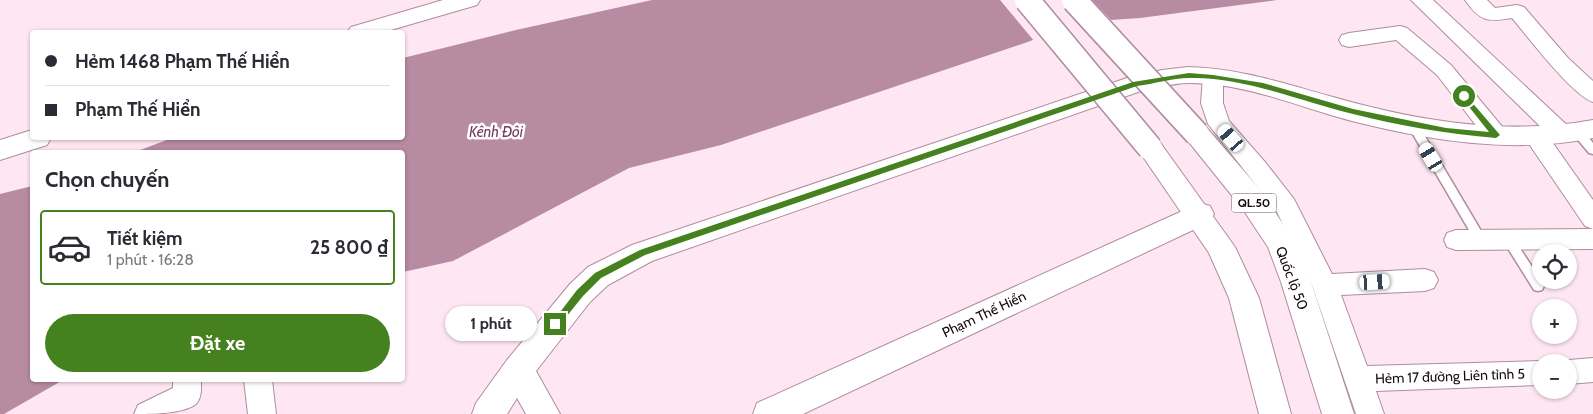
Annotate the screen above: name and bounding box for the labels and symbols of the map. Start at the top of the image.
route start [1453,85,1475,107]
car [1215,122,1246,154]
water label: Kênh Đôi [469,123,524,141]
car [1416,140,1445,174]
road number: QL.50 [1232,194,1276,212]
street label: Quốc lộ 50 [1272,244,1312,313]
car [1359,274,1390,290]
street label: Phạm Thế Hiển [939,287,1029,341]
callout: 1 phút [445,306,538,342]
route end [544,313,566,335]
street label: Hẻm 17 đường Liên tỉnh 5 [1375,364,1525,388]

